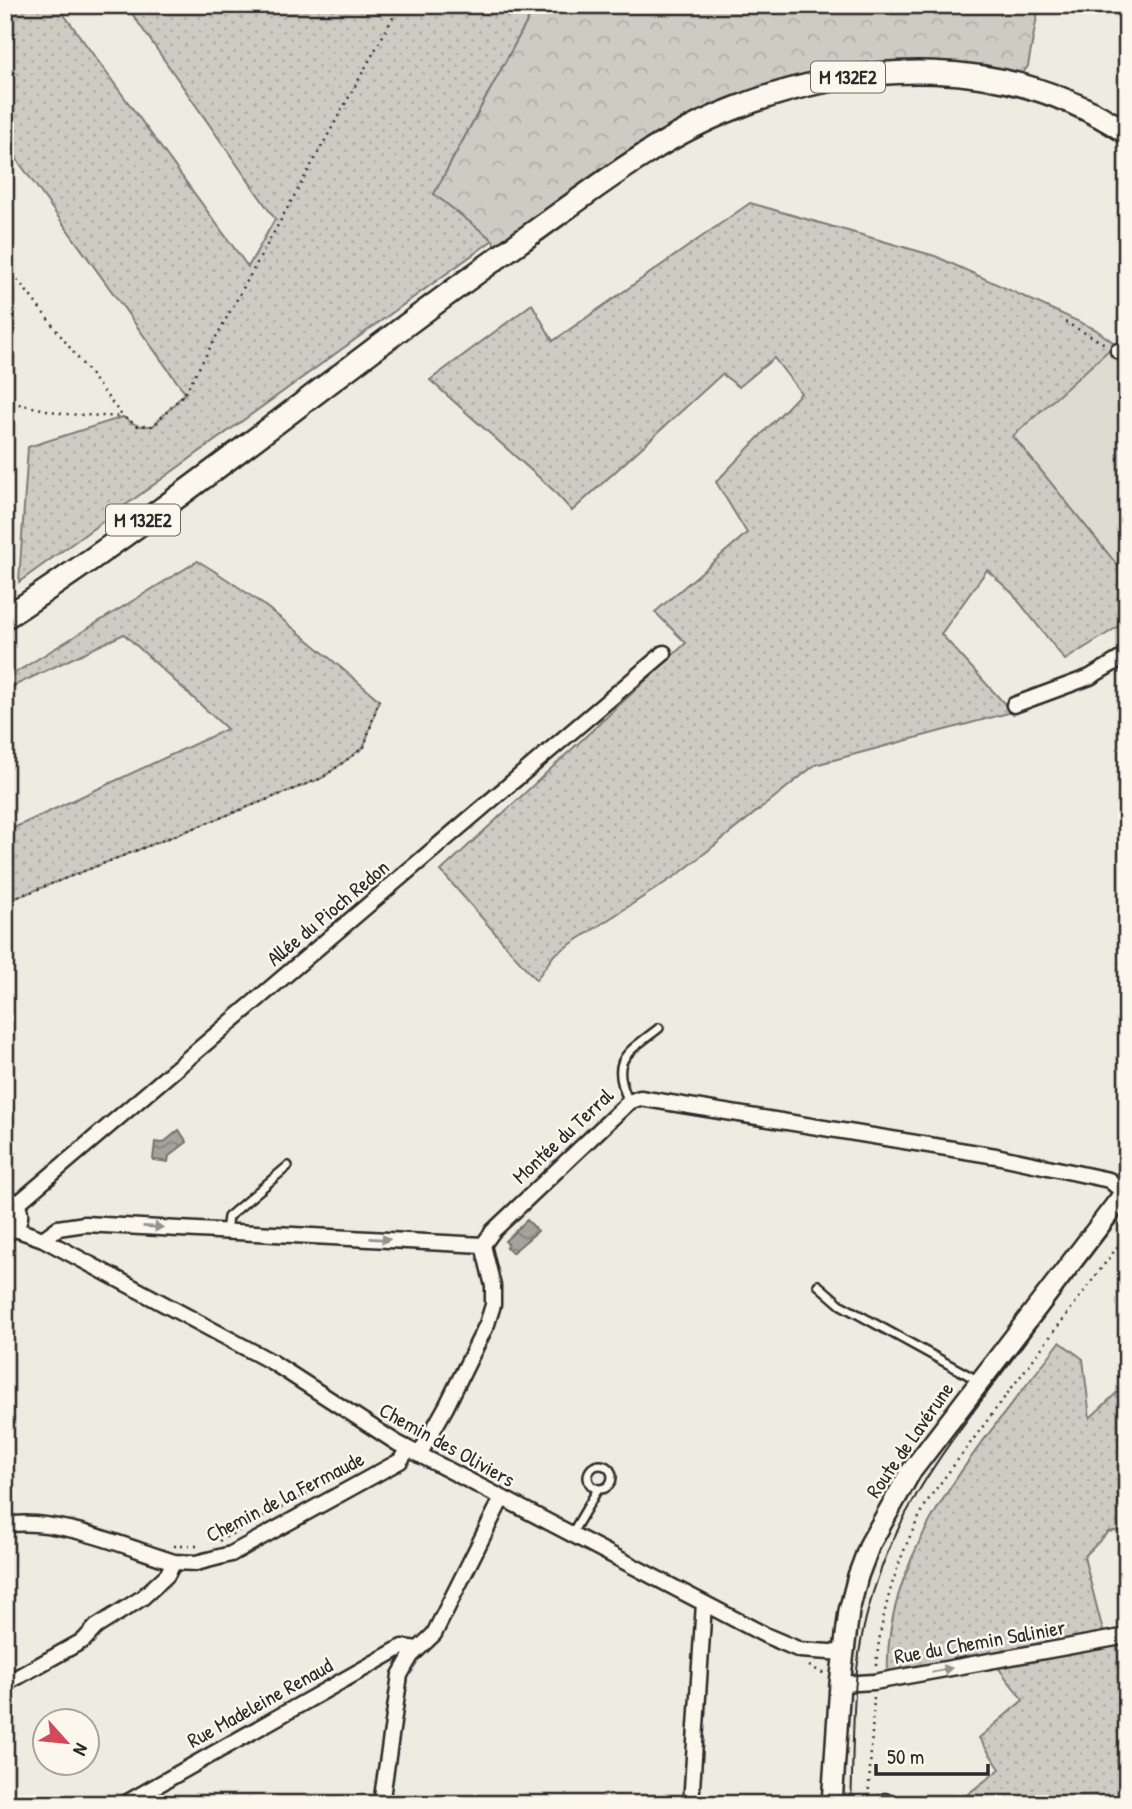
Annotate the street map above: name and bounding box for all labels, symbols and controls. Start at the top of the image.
road number: M 132E2 [811,61,885,92]
road number: M 132E2 [106,505,180,536]
street label: Allée du Pioch Redon [260,853,395,972]
street label: Montée du Terral [506,1081,620,1190]
one-way arrow [142,1222,164,1233]
one-way arrow [369,1234,391,1245]
street label: Route de Lavérune [859,1376,960,1503]
street label: Chemin des Oliviers [374,1395,520,1494]
street label: Chemin de la Fermaude [201,1444,369,1549]
street label: Rue du Chemin Salinier [892,1612,1068,1671]
street label: Rue Madeleine Renaud [182,1651,338,1754]
one-way arrow [931,1665,953,1676]
north arrow [32,1708,102,1778]
scale bar [876,1732,988,1776]
text: N [67,1739,95,1760]
text: 50 m [887,1742,924,1771]

